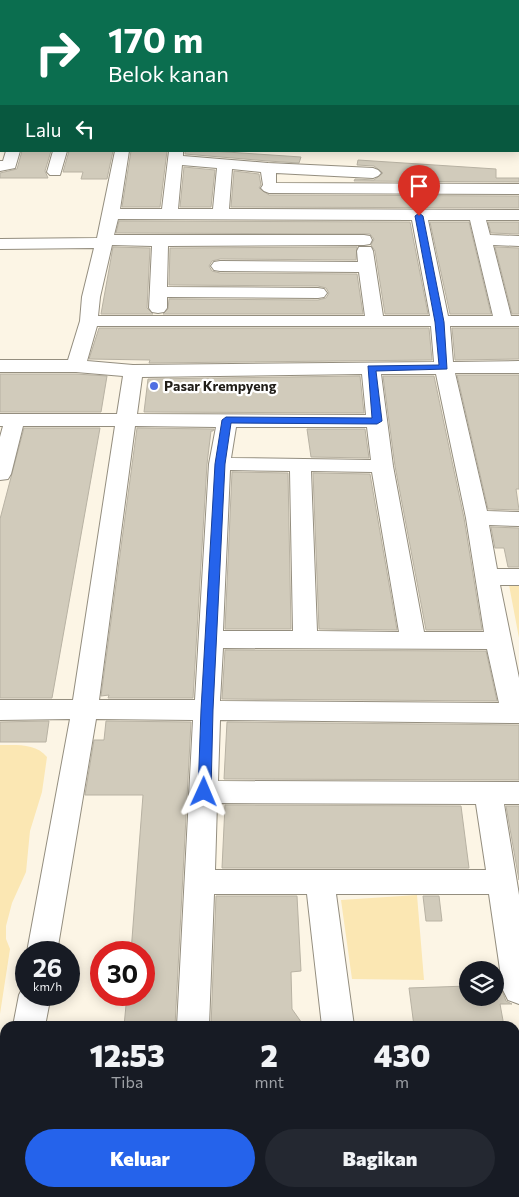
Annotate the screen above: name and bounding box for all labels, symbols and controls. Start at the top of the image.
text: 170 m [108,17,203,60]
icon: right [25,20,90,85]
text: Belok kanan [108,60,229,87]
icon: left [71,115,99,143]
text: Lalu [25,118,61,141]
pin [398,165,440,216]
icon: arrive [405,172,433,200]
place label: Pasar Krempyeng [164,377,277,394]
marker: Pasar Krempyeng [148,380,160,392]
position arrow [177,765,229,817]
speed limit sign: 30 [90,941,155,1006]
text: 26 [33,952,62,982]
map controls [459,961,504,1006]
button: layers [459,961,504,1006]
text: km/h [33,979,62,993]
text: 12:53 [90,1036,165,1073]
text: 2 [261,1036,278,1073]
text: 430 [374,1036,430,1073]
text: Tiba [111,1072,143,1091]
text: mnt [254,1072,284,1091]
text: m [395,1072,409,1091]
button: Keluar [25,1129,255,1187]
button: Bagikan [265,1129,495,1187]

